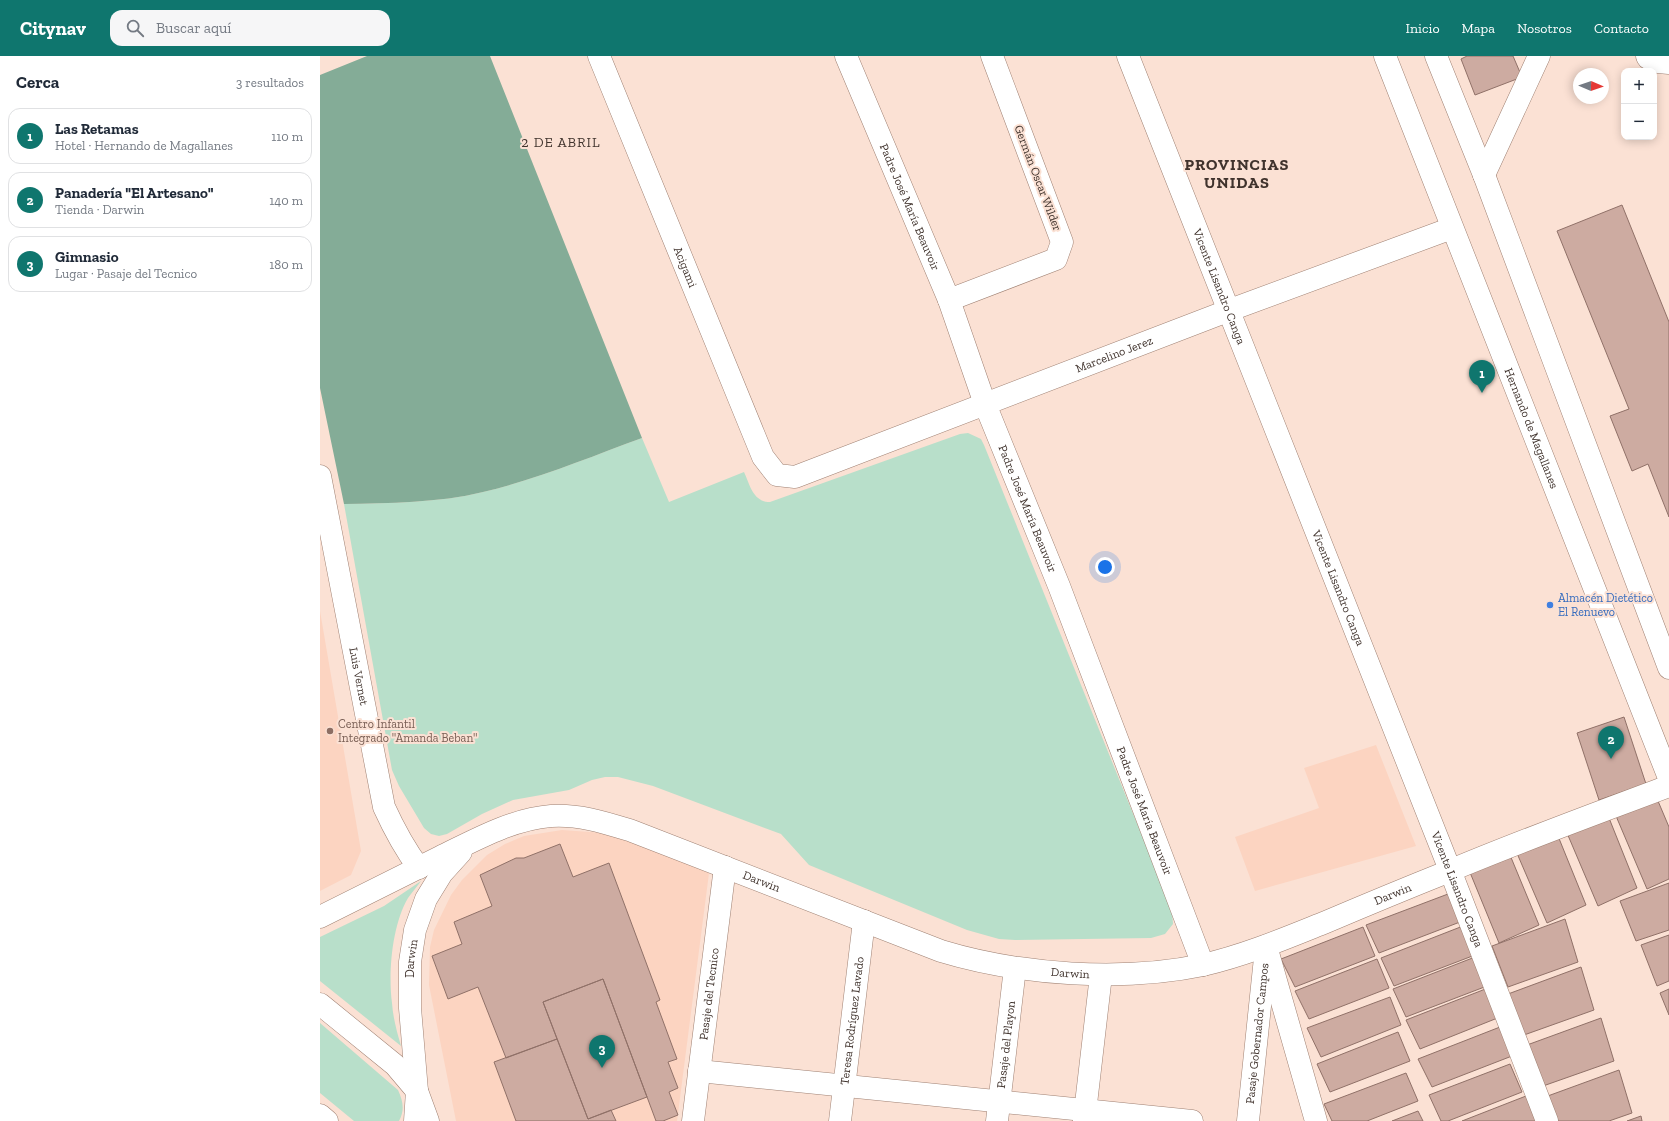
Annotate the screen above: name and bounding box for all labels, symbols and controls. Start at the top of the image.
search box [110,10,390,46]
text: Citynav [20,17,86,40]
icon: search [124,17,146,39]
text: Buscar aquí [156,19,232,37]
text: Inicio [1406,20,1440,37]
text: Mapa [1462,20,1495,37]
text: Nosotros [1517,20,1572,37]
text: Contacto [1594,20,1649,37]
north arrow [1573,68,1609,104]
map controls [1621,68,1657,140]
button: + [1621,68,1657,104]
text: Cerca [16,72,59,92]
text: 3 resultados [236,75,304,90]
button: − [1621,104,1657,140]
text: Las Retamas [55,120,139,138]
street label: Germán Oscar Wilder [1011,123,1065,233]
text: 1 [27,129,33,144]
text: 110 m [271,129,303,144]
district label: 2 DE ABRIL [521,134,601,151]
text: Hotel · Hernando de Magallanes [55,138,233,153]
street label: Padre José María Beauvoir [877,142,943,273]
district label: PROVINCIAS UNIDAS [1185,155,1289,192]
text: Panadería "El Artesano" [55,184,214,202]
text: 2 [27,193,33,208]
text: 140 m [269,193,303,208]
text: Tienda · Darwin [55,202,144,217]
street label: Vicente Lisandro Canga [1190,226,1248,347]
street label: Acigami [671,245,700,290]
text: Gimnasio [55,248,119,266]
text: 3 [27,257,33,272]
text: 180 m [269,257,303,272]
text: Lugar · Pasaje del Tecnico [55,266,197,281]
street label: Marcelino Jerez [1073,333,1155,376]
pin: 1 [1469,360,1495,393]
street label: Hernando de Magallanes [1501,366,1561,490]
street label: Padre José María Beauvoir [995,443,1060,575]
street label: Vicente Lisandro Canga [1309,527,1368,648]
your location [1095,557,1115,577]
place label: Almacén Dietético El Renuevo [1558,591,1653,619]
marker: Almacén Dietético El Renuevo [1545,600,1555,610]
street label: Luis Vernet [346,646,371,707]
place label: Centro Infantil Integrado "Amanda Beban" [338,717,478,745]
marker: Centro Infantil Integrado "Amanda Beban" [325,726,335,736]
pin: 2 [1598,726,1624,759]
street label: Padre José María Beauvoir [1114,745,1175,877]
street label: Vicente Lisandro Canga [1428,828,1486,949]
street label: Darwin [741,868,782,895]
street label: Darwin [1372,880,1413,908]
street label: Darwin [403,938,420,978]
street label: Pasaje del Tecnico [696,947,722,1041]
street label: Teresa Rodríguez Lavado [837,956,867,1086]
street label: Pasaje Gobernador Campos [1243,962,1271,1105]
street label: Darwin [1050,965,1090,981]
street label: Pasaje del Playon [994,1000,1018,1089]
pin: 3 [589,1035,615,1068]

